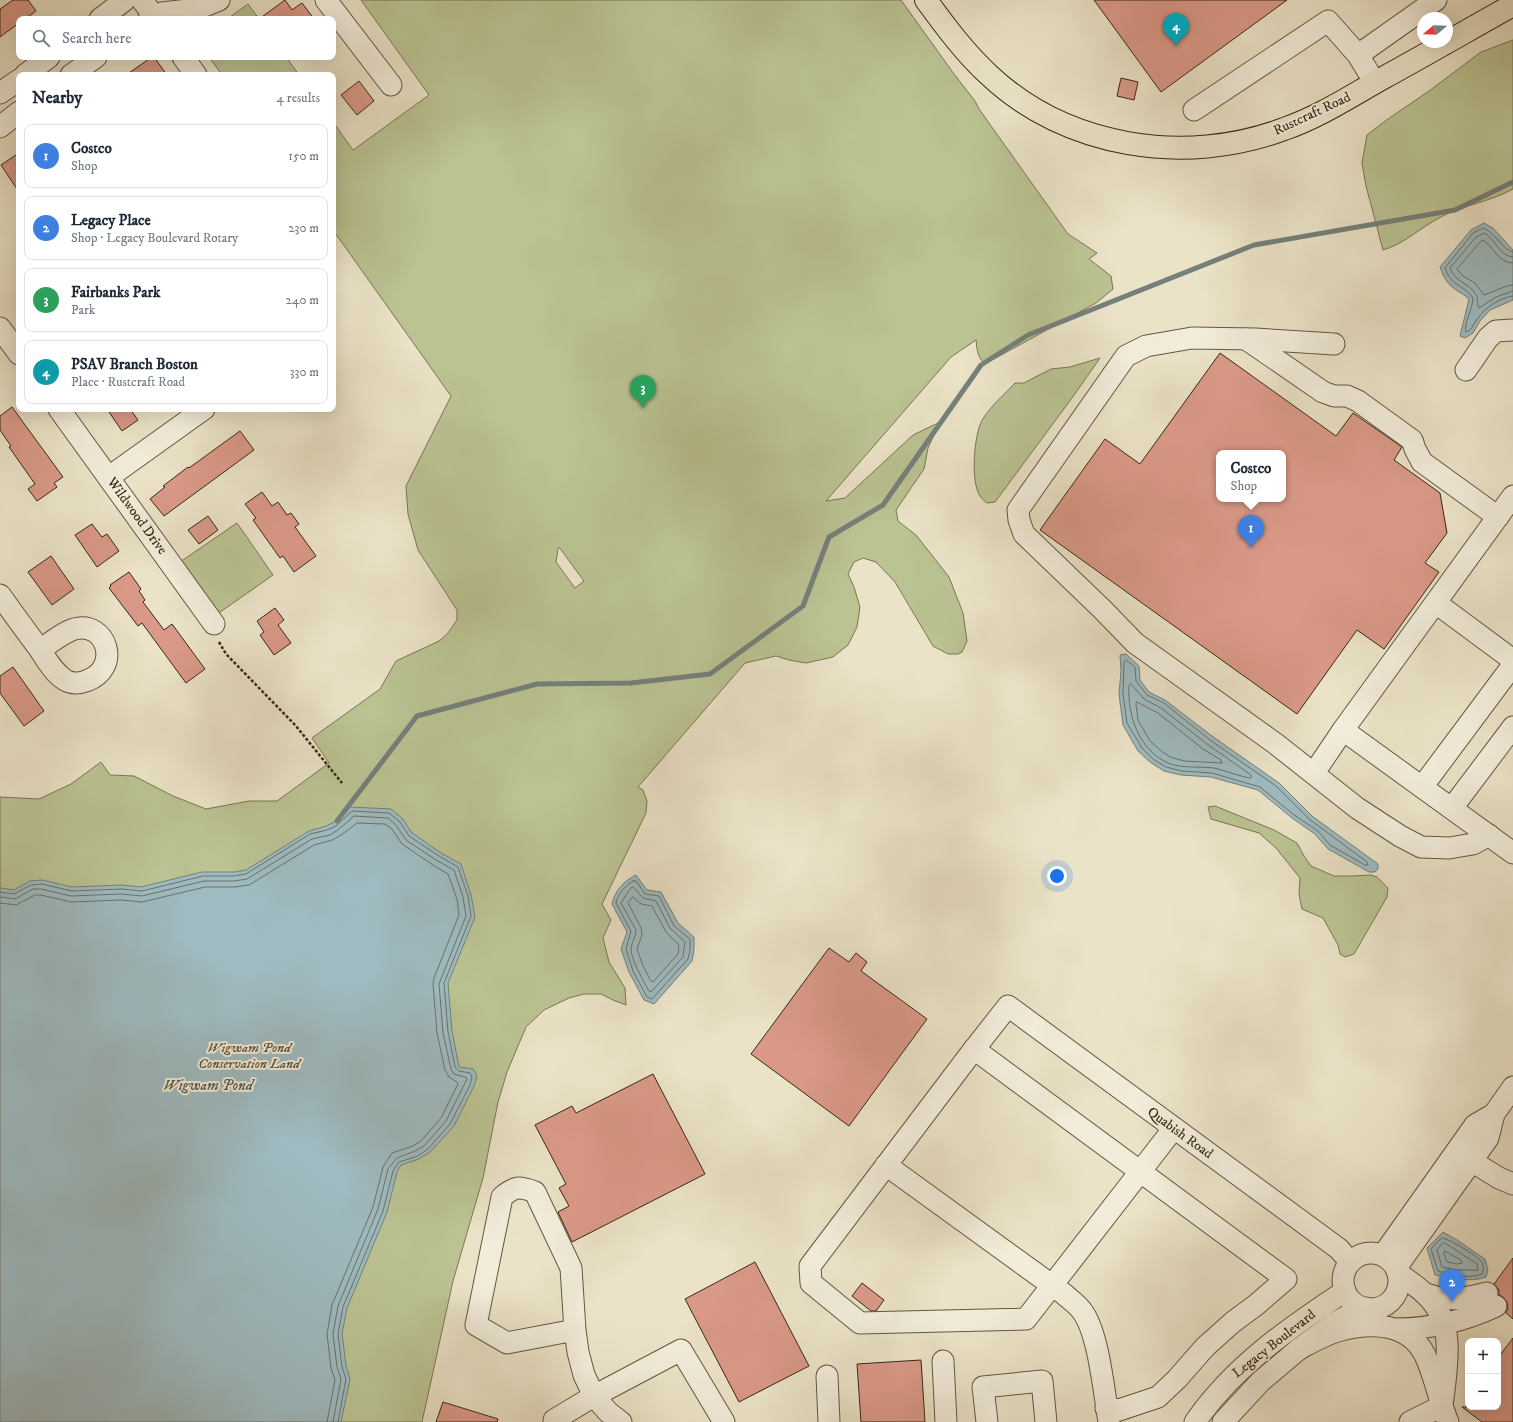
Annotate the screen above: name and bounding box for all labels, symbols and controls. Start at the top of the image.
north arrow [1417,12,1453,48]
pin: 4 [1163,13,1189,46]
search box [16,16,336,60]
icon: search [30,27,52,49]
text: Search here [62,29,131,48]
text: Nearby [32,87,82,109]
street label: Rustcraft Road [1270,88,1354,140]
text: 4 results [277,90,320,106]
text: Costco [71,139,112,158]
text: 1 [44,148,48,164]
text: 150 m [288,148,319,164]
text: Shop [71,158,97,174]
text: Legacy Place [71,211,151,230]
text: 2 [43,220,49,236]
text: 230 m [288,220,319,236]
text: Shop · Legacy Boulevard Rotary [71,230,238,246]
text: Fairbanks Park [71,283,160,302]
text: 3 [44,292,48,308]
text: 240 m [286,292,319,308]
text: Park [71,302,95,318]
text: PSAV Branch Boston [71,355,198,374]
text: 4 [42,364,50,380]
text: 330 m [290,364,319,380]
text: Place · Rustcraft Road [71,374,185,390]
pin: 3 [630,375,656,408]
popup [1216,450,1286,502]
text: Costco [1231,459,1271,478]
street label: Wildwood Drive [102,473,171,558]
text: Shop [1231,478,1257,494]
pin: 1 [1238,515,1264,548]
your location [1047,866,1067,886]
park label: Wigwam Pond Conservation Land [198,1039,302,1073]
water label: Wigwam Pond [163,1076,256,1095]
street label: Quabish Road [1143,1103,1217,1163]
pin: 2 [1439,1269,1465,1302]
street label: Legacy Boulevard [1229,1306,1319,1382]
map controls [1465,1338,1501,1410]
button: + [1465,1338,1501,1374]
button: − [1465,1374,1501,1410]

